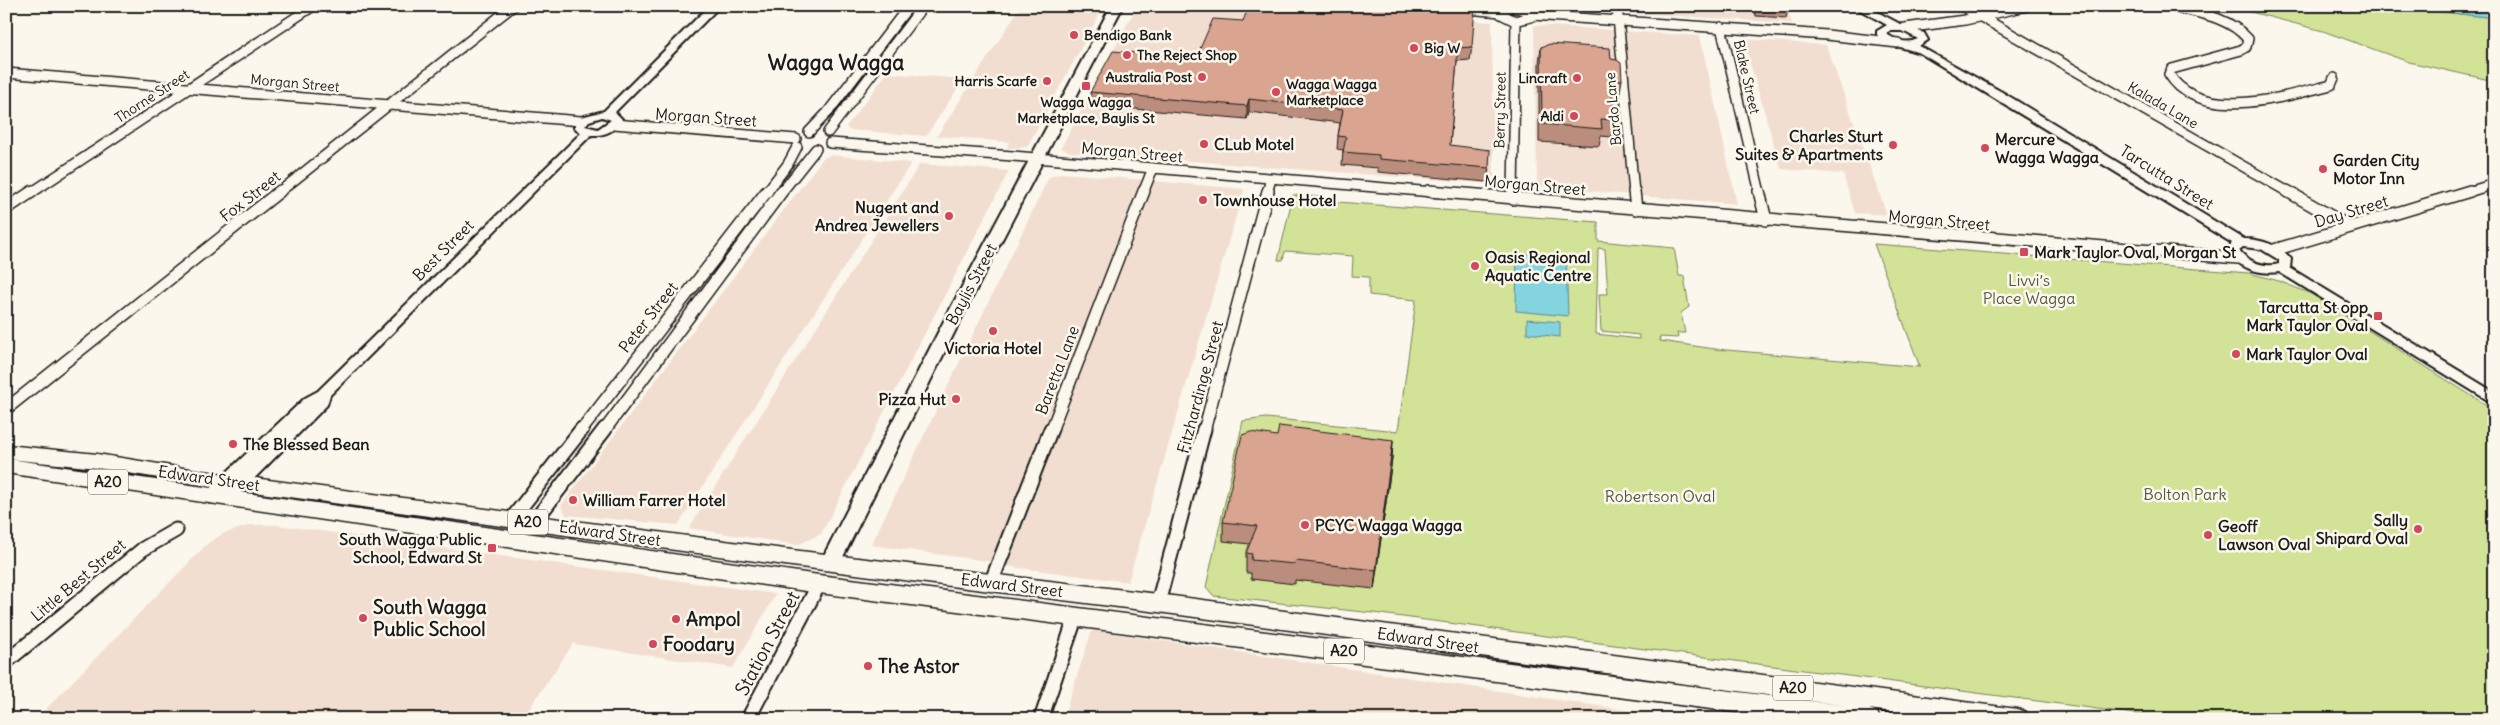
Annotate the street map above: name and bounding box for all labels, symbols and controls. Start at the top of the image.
place label: Bendigo Bank [1084,26,1172,44]
marker: Bendigo Bank [1068,29,1080,41]
street label: Blake Street [1730,38,1764,116]
place label: Big W [1424,39,1460,57]
marker: Big W [1408,42,1420,54]
place label: The Reject Shop [1137,46,1237,64]
district label: Wagga Wagga [768,49,904,76]
marker: The Reject Shop [1121,49,1133,61]
street label: Thorne Street [111,65,193,127]
place label: Australia Post [1106,68,1192,86]
place label: Lincraft [1518,69,1567,87]
street label: Morgan Street [250,70,341,96]
marker: Australia Post [1196,71,1208,83]
street label: Berry Street [1490,71,1510,149]
place label: Harris Scarfe [954,72,1037,90]
marker: Lincraft [1571,72,1583,84]
street label: Bardo Lane [1601,72,1625,146]
marker: Harris Scarfe [1041,75,1053,87]
place label: Wagga Wagga Marketplace [1286,75,1377,109]
street label: Kalada Lane [2125,78,2201,132]
marker: Wagga Wagga Marketplace, Baylis St [1080,80,1092,92]
marker: Wagga Wagga Marketplace [1270,86,1282,98]
place label: Wagga Wagga Marketplace, Baylis St [1017,93,1155,127]
street label: Morgan Street [654,103,758,131]
place label: Aldi [1541,107,1564,125]
marker: Aldi [1568,110,1580,122]
place label: Charles Sturt Suites & Apartments [1735,126,1884,165]
place label: Mercure Wagga Wagga [1995,129,2099,168]
place label: CLub Motel [1214,134,1294,154]
street label: Morgan Street [1080,138,1184,166]
marker: CLub Motel [1198,138,1210,150]
marker: Charles Sturt Suites & Apartments [1887,139,1899,151]
street label: Tarcutta Street [2116,140,2218,214]
marker: Mercure Wagga Wagga [1979,142,1991,154]
place label: Garden City Motor Inn [2333,150,2420,188]
marker: Garden City Motor Inn [2317,163,2329,175]
street label: Fox Street [216,166,285,226]
street label: Morgan Street [1483,171,1587,199]
place label: Townhouse Hotel [1213,190,1336,210]
street label: Day Street [2312,190,2391,232]
marker: Townhouse Hotel [1197,194,1209,206]
place label: Nugent and Andrea Jewellers [815,197,940,235]
street label: Morgan Street [1887,206,1991,234]
marker: Nugent and Andrea Jewellers [943,210,955,222]
street label: Best Street [408,215,478,285]
street label: Baylis Street [941,239,1001,328]
place label: Mark Taylor Oval, Morgan St [2034,242,2237,263]
marker: Mark Taylor Oval, Morgan St [2018,246,2030,258]
place label: Oasis Regional Aquatic Centre [1485,247,1592,286]
marker: Oasis Regional Aquatic Centre [1469,260,1481,272]
park label: Livvi’s Place Wagga [1983,270,2075,308]
street label: Peter Street [614,277,682,356]
place label: Tarcutta St opp Mark Taylor Oval [2246,297,2368,336]
marker: Tarcutta St opp Mark Taylor Oval [2372,310,2384,322]
street label: Fitzhardinge Street [1173,318,1228,456]
street label: Baretta Lane [1031,323,1083,417]
marker: Victoria Hotel [987,325,999,337]
place label: Victoria Hotel [945,338,1041,358]
place label: Mark Taylor Oval [2246,344,2368,365]
marker: Mark Taylor Oval [2230,348,2242,360]
place label: Pizza Hut [878,389,947,409]
marker: Pizza Hut [950,393,962,405]
place label: The Blessed Bean [243,434,370,454]
marker: The Blessed Bean [227,438,239,450]
street label: Edward Street [157,461,262,495]
road number: A20 [88,470,128,494]
park label: Bolton Park [2143,484,2227,504]
park label: Robertson Oval [1605,486,1715,506]
place label: William Farrer Hotel [583,490,726,510]
marker: William Farrer Hotel [567,494,579,506]
road number: A20 [508,510,548,534]
place label: Sally Shipard Oval [2316,510,2408,549]
place label: PCYC Wagga Wagga [1315,515,1462,536]
street label: Edward Street [558,516,663,550]
place label: Geoff Lawson Oval [2218,516,2310,554]
marker: PCYC Wagga Wagga [1299,519,1311,531]
marker: Sally Shipard Oval [2412,523,2424,535]
place label: South Wagga Public School, Edward St [339,529,483,567]
marker: Geoff Lawson Oval [2202,529,2214,541]
street label: Little Best Street [27,534,130,625]
marker: South Wagga Public School, Edward St [486,542,498,554]
street label: Edward Street [960,569,1065,601]
street label: Station Street [729,587,805,699]
place label: South Wagga Public School [373,595,487,641]
place label: Ampol [686,607,741,631]
marker: South Wagga Public School [357,612,369,624]
marker: Ampol [670,613,682,625]
street label: Edward Street [1376,623,1481,657]
place label: Foodary [663,632,735,656]
marker: Foodary [647,638,659,650]
road number: A20 [1324,638,1364,664]
place label: The Astor [878,654,960,678]
marker: The Astor [862,660,874,672]
road number: A20 [1773,676,1813,700]

